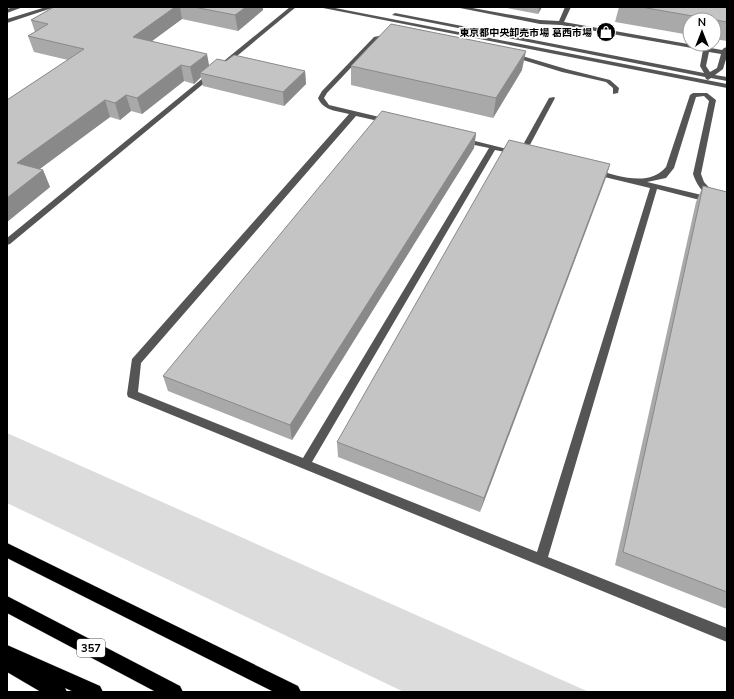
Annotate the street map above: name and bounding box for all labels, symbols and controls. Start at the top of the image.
north arrow [682,12,722,52]
text: N [698,15,706,29]
shop icon: 東京都中央卸売市場 葛西市場 [595,21,617,43]
place label: 東京都中央卸売市場 葛西市場 [459,26,592,39]
road number: 357 [77,639,105,657]

